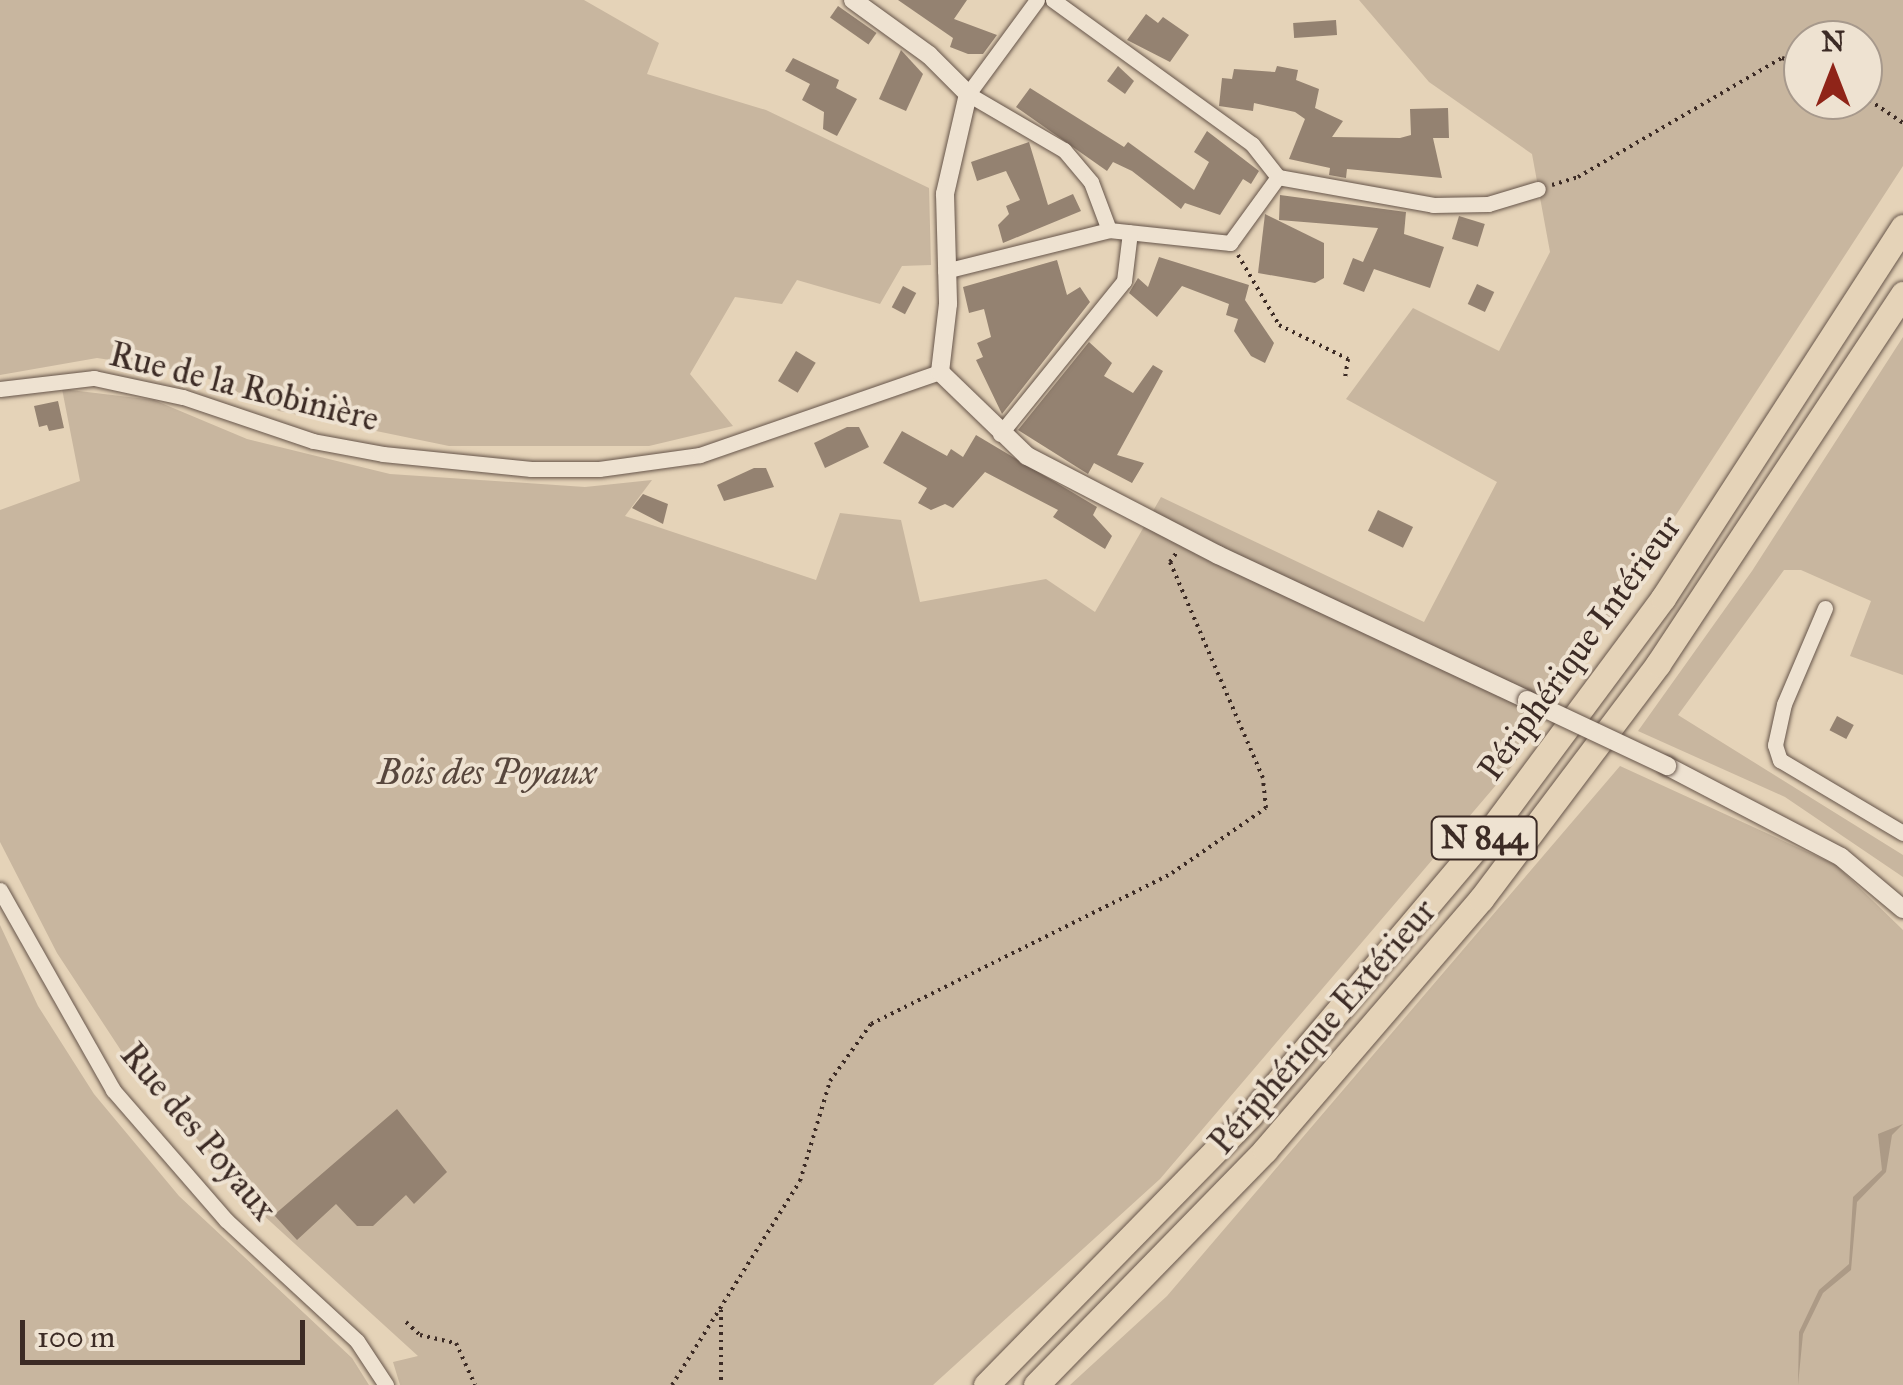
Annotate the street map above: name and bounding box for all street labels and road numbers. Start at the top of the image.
street label: Rue de la Robinière [105,333,383,441]
street label: Périphérique Intérieur [1470,507,1690,789]
road number: N 844 [1429,811,1539,865]
street label: Périphérique Extérieur [1201,891,1445,1163]
street label: Rue des Poyaux [111,1034,285,1230]

